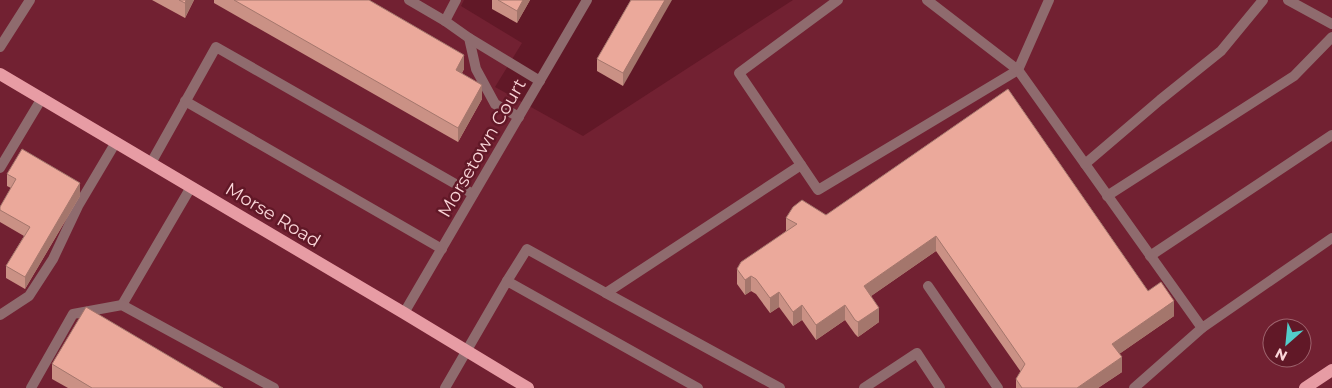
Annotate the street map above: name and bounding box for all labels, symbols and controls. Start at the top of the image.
street label: Morsetown Court [433,75,531,221]
street label: Morse Road [221,178,325,252]
north arrow [1262,318,1312,368]
text: N [1272,344,1290,365]

